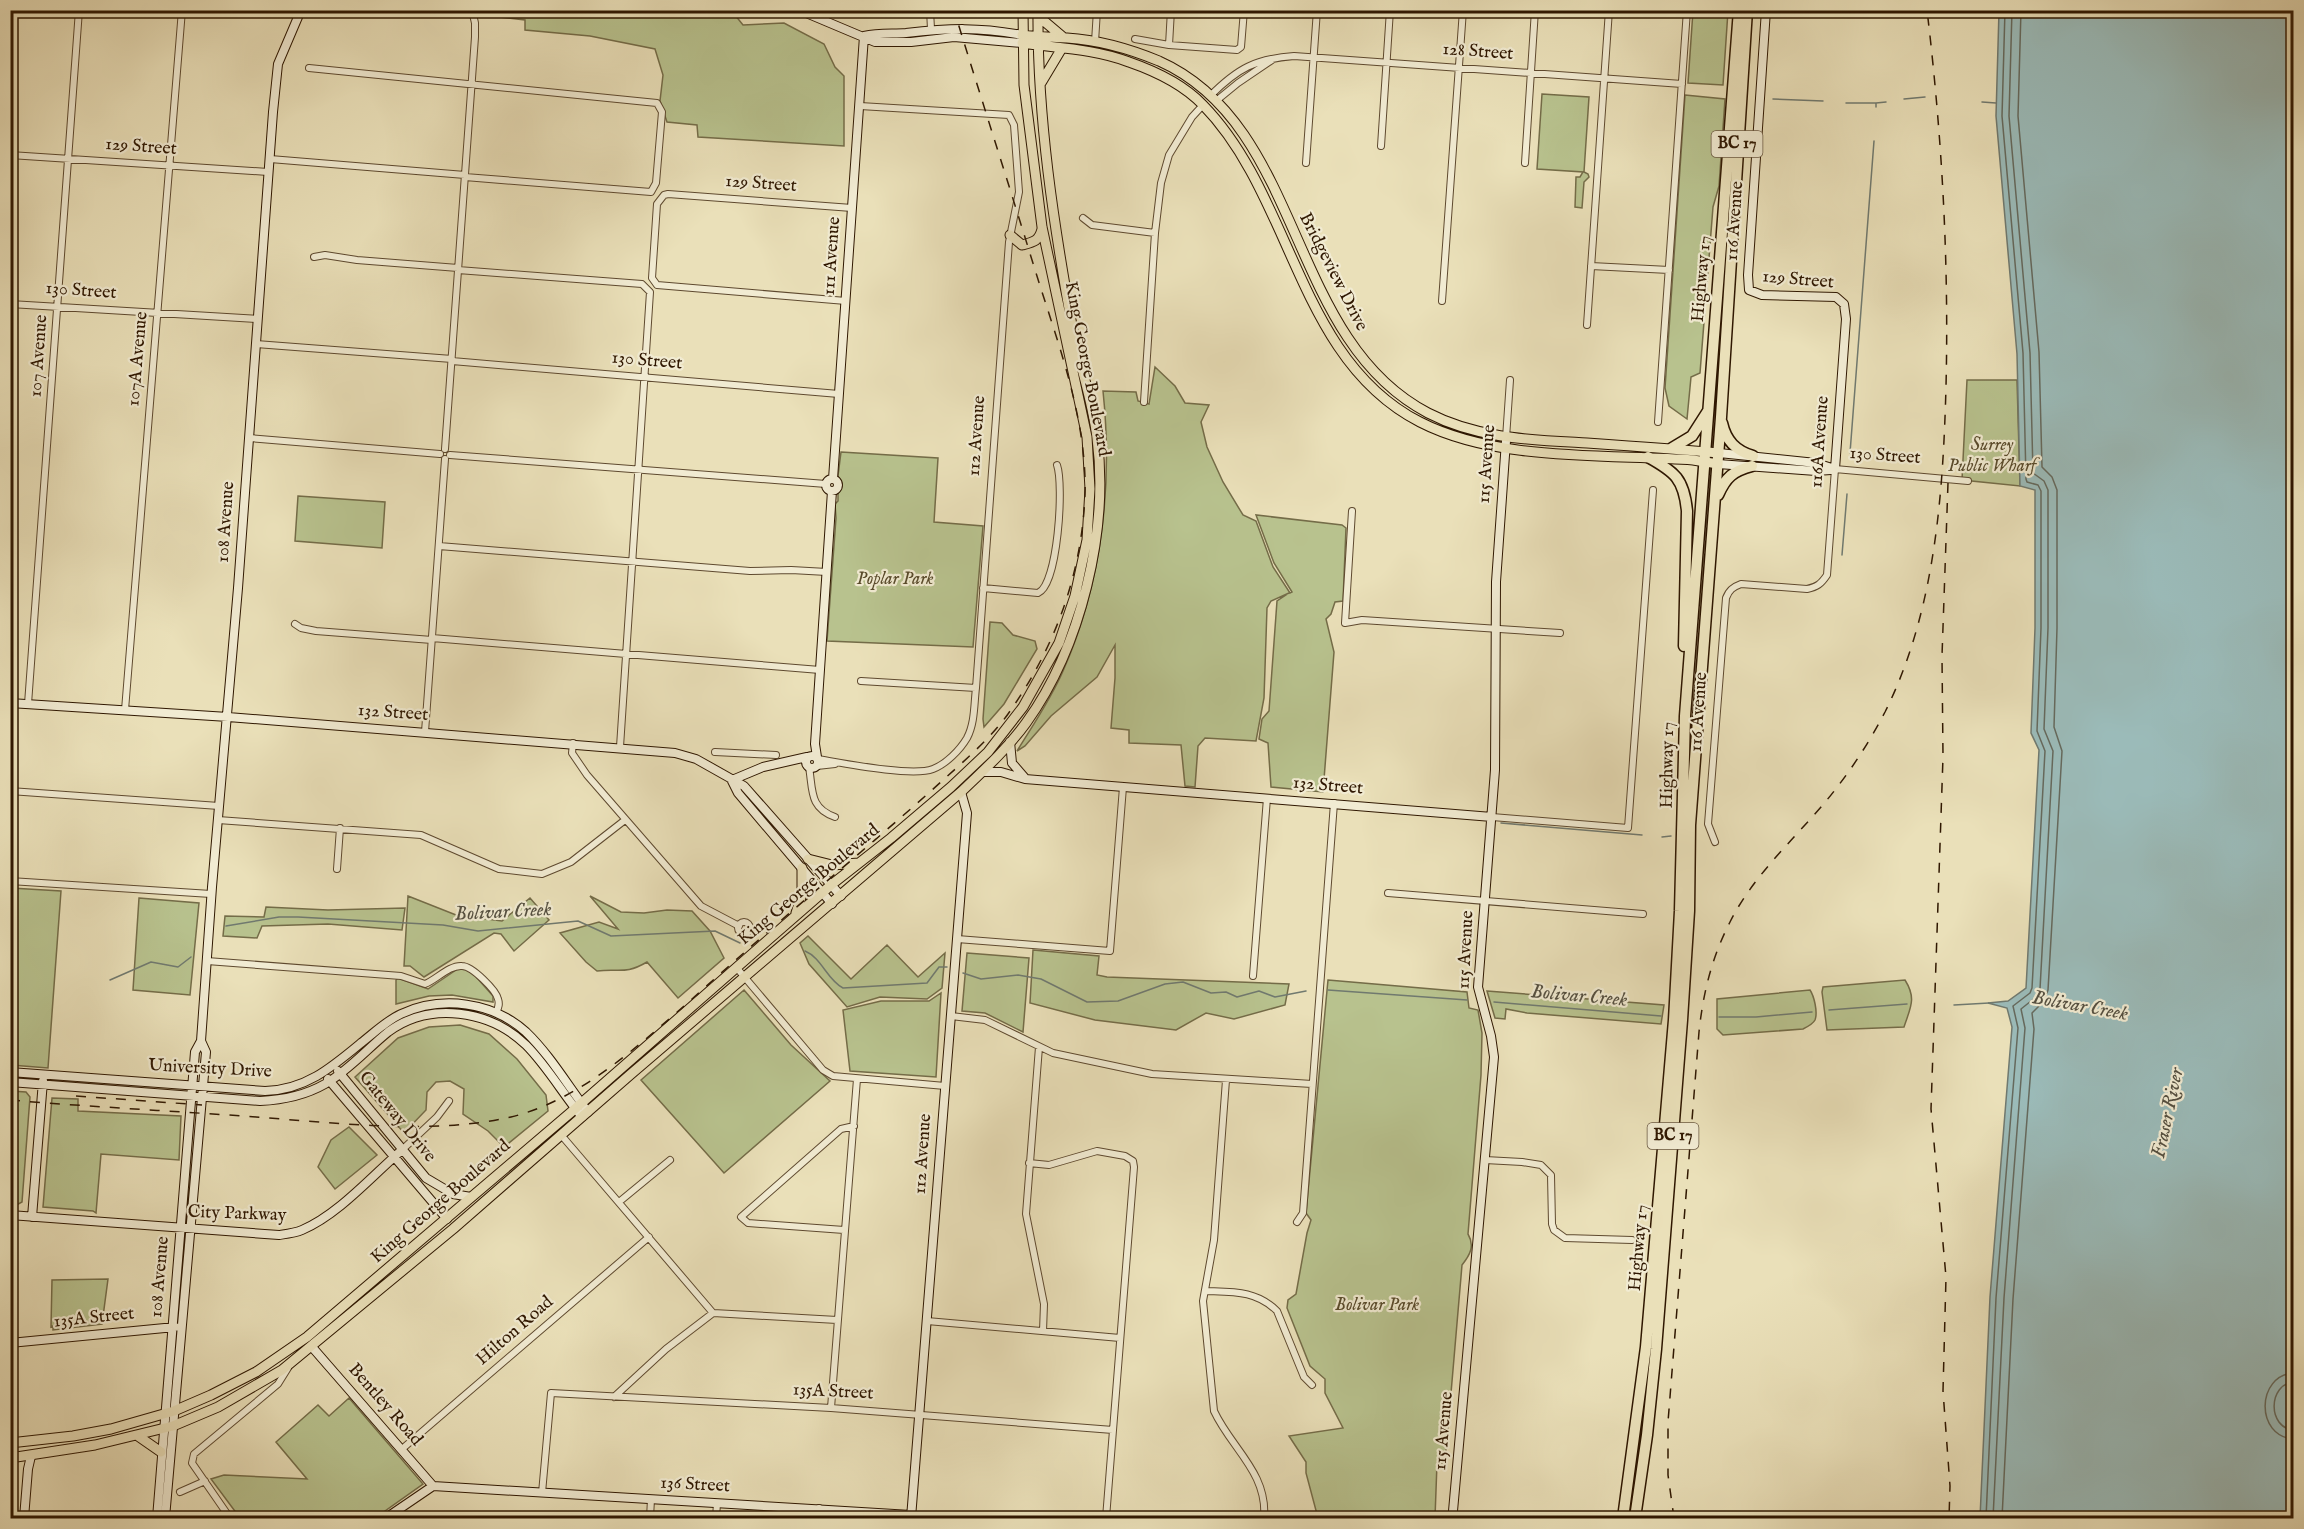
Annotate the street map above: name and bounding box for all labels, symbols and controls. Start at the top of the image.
street label: 128 Street [1442,38,1514,66]
road number: BC 17 [1712,131,1762,157]
street label: 129 Street [104,133,178,161]
street label: 129 Street [724,170,798,198]
street label: 116 Avenue [1721,180,1749,262]
street label: Bridgeview Drive [1293,209,1373,335]
street label: 111 Avenue [818,216,846,296]
street label: Highway 17 [1687,235,1717,323]
street label: 129 Street [1761,265,1835,295]
street label: 130 Street [45,277,117,305]
street label: King George Boulevard [1059,280,1115,459]
street label: 107A Avenue [122,311,154,407]
street label: 107 Avenue [25,314,53,398]
street label: 130 Street [611,346,683,376]
street label: 112 Avenue [963,395,991,477]
street label: 116A Avenue [1805,395,1835,489]
street label: 115 Avenue [1473,424,1501,504]
park label: Surrey Public Wharf [1948,434,2041,478]
street label: 130 Street [1849,442,1921,470]
street label: 108 Avenue [212,481,240,563]
park label: Poplar Park [856,568,934,591]
street label: 116 Avenue [1685,671,1713,753]
street label: 132 Street [357,699,429,727]
street label: Highway 17 [1656,721,1680,809]
street label: 132 Street [1292,771,1364,801]
street label: King George Boulevard [734,819,885,951]
water label: Bolivar Creek [454,897,552,927]
street label: 115 Avenue [1452,910,1480,990]
water label: Bolivar Creek [1530,979,1628,1013]
water label: Bolivar Creek [2030,985,2130,1027]
street label: University Drive [148,1054,272,1084]
water label: Fraser River [2146,1064,2190,1160]
street label: Gateway Drive [353,1067,441,1167]
street label: 112 Avenue [909,1113,937,1195]
road number: BC 17 [1648,1123,1698,1149]
street label: King George Boulevard [366,1135,516,1269]
street label: City Parkway [187,1201,287,1227]
street label: Highway 17 [1624,1204,1654,1292]
street label: 108 Avenue [145,1235,175,1319]
street label: Hilton Road [472,1291,559,1371]
park label: Bolivar Park [1335,1294,1419,1317]
street label: 135A Street [53,1302,135,1334]
street label: Bentley Road [343,1359,428,1452]
street label: 135A Street [792,1378,874,1406]
street label: 115 Avenue [1429,1391,1459,1471]
street label: 136 Street [660,1472,730,1498]

